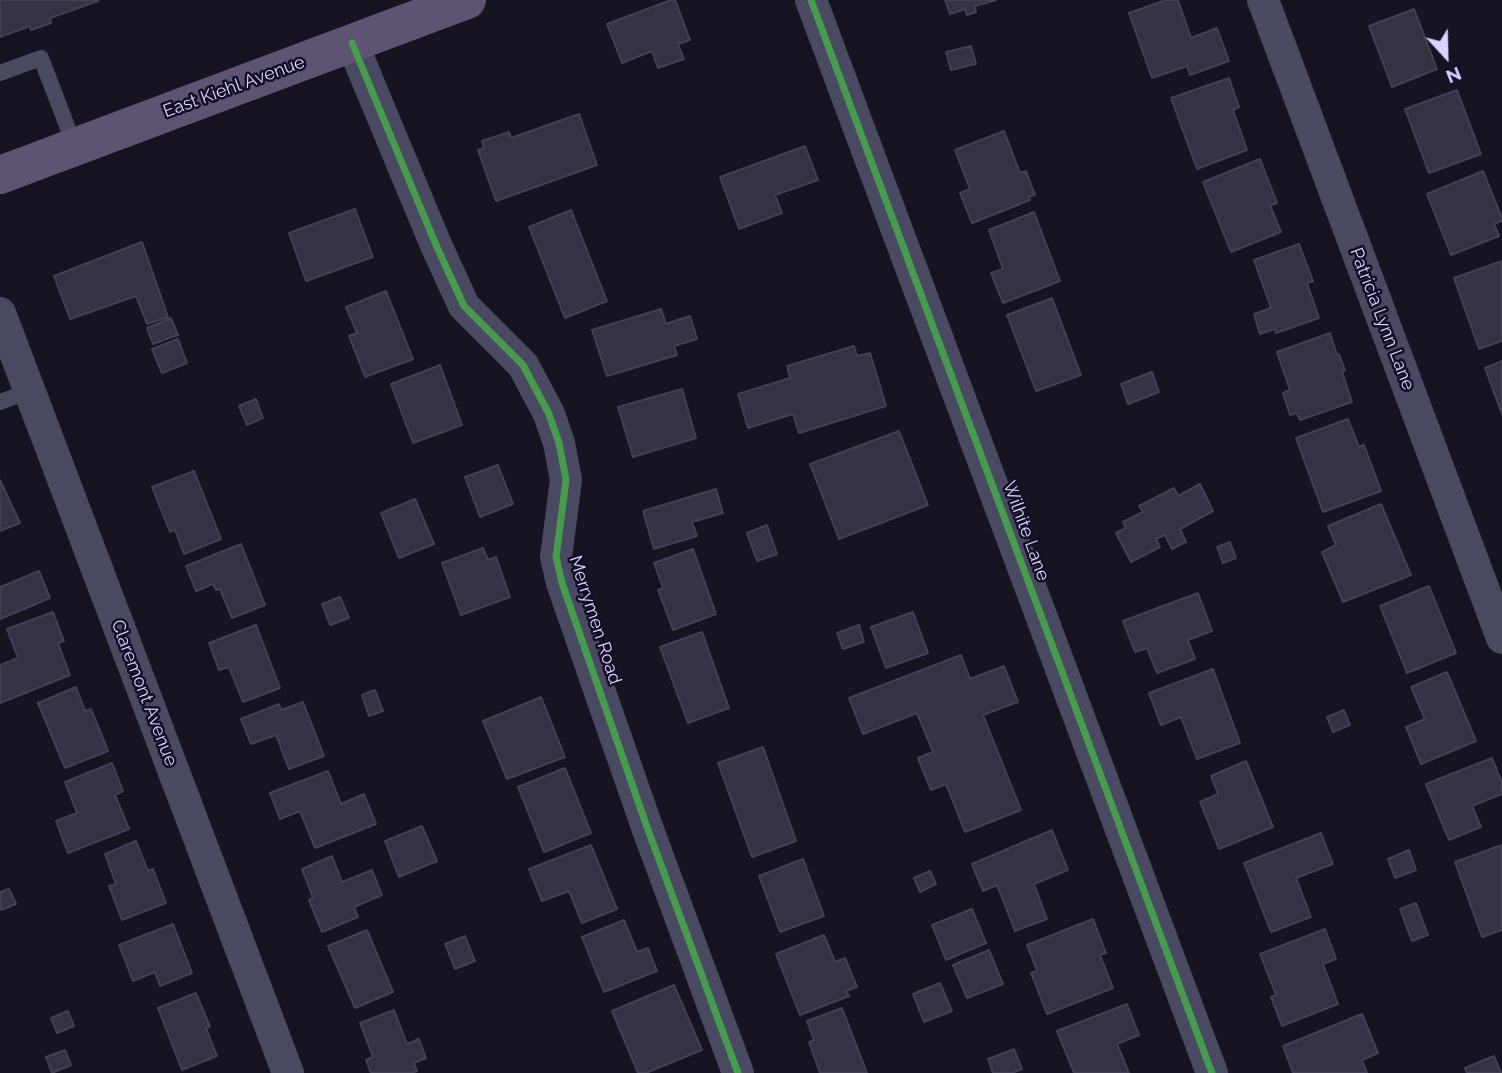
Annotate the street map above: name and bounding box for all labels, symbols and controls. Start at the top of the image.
north arrow [1411,21,1481,91]
street label: East Kiehl Avenue [160,51,308,123]
text: N [1443,63,1465,88]
street label: Patricia Lynn Lane [1345,245,1419,393]
street label: Wilhite Lane [998,478,1054,584]
street label: Merrymen Road [564,553,626,687]
street label: Claremont Avenue [106,617,182,769]

